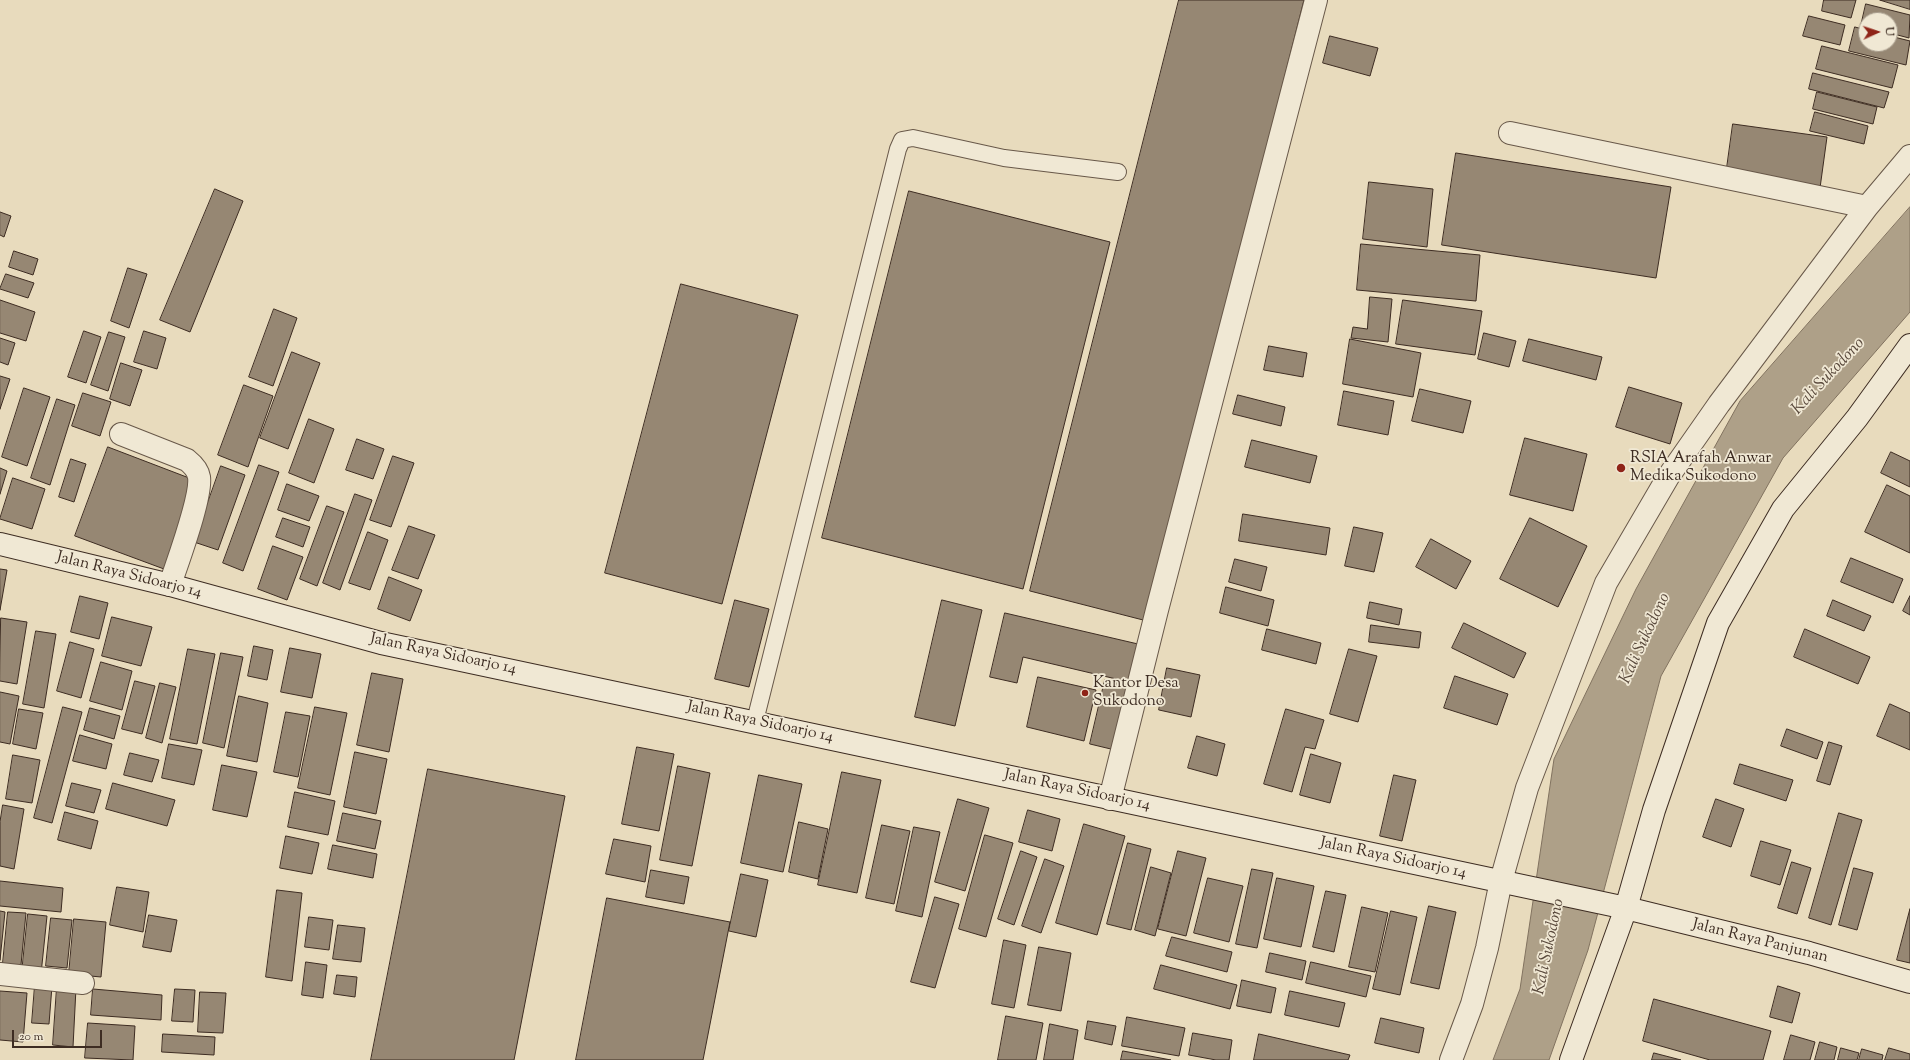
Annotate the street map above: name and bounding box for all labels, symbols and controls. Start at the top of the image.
north arrow [1858,12,1898,52]
text: U [1881,27,1897,36]
water label: Kali Sukodono [1788,334,1870,420]
place label: RSIA Arafah Anwar Medika Sukodono [1630,449,1771,487]
marker: RSIA Arafah Anwar Medika Sukodono [1615,462,1627,474]
street label: Jalan Raya Sidoarjo 14 [54,549,204,603]
water label: Kali Sukodono [1616,590,1676,688]
street label: Jalan Raya Sidoarjo 14 [368,630,518,680]
place label: Kantor Desa Sukodono [1093,674,1179,712]
marker: Kantor Desa Sukodono [1080,688,1090,698]
street label: Jalan Raya Sidoarjo 14 [685,698,835,748]
street label: Jalan Raya Sidoarjo 14 [1002,766,1152,816]
street label: Jalan Raya Sidoarjo 14 [1318,834,1468,884]
water label: Kali Sukodono [1530,897,1570,997]
street label: Jalan Raya Panjunan [1690,916,1830,968]
scale bar [14,1022,104,1048]
text: 20 m [19,1028,43,1046]

